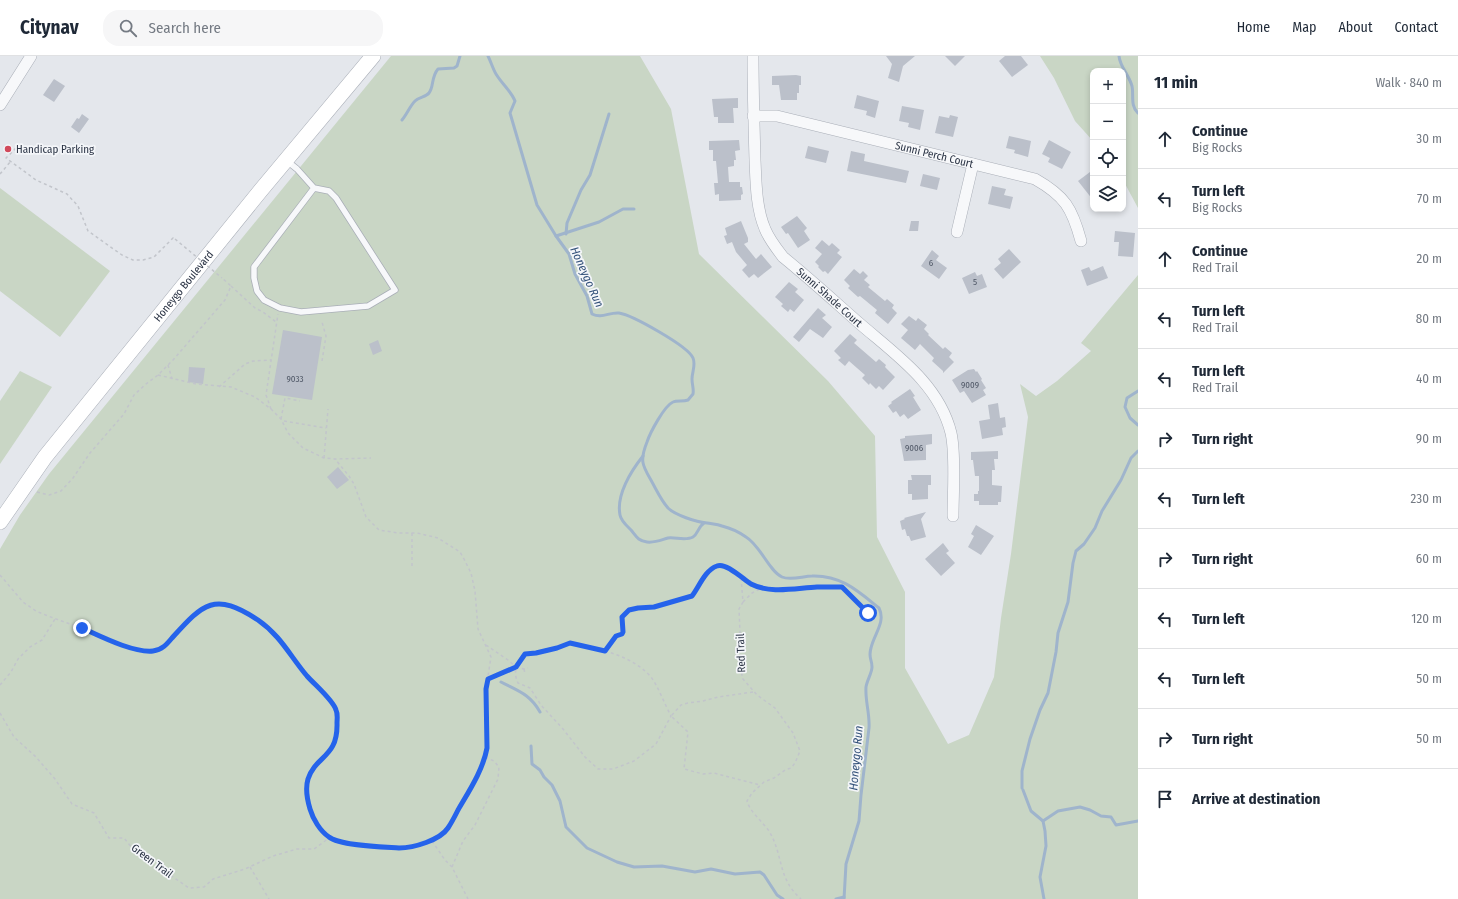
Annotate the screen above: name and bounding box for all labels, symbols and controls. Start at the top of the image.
search box [103,10,383,46]
text: Citynav [20,16,79,39]
icon: search [117,17,139,39]
text: Search here [149,19,221,37]
text: Home [1237,19,1270,36]
text: Map [1292,19,1316,36]
text: About [1338,19,1373,36]
text: Contact [1395,19,1438,36]
map controls [1090,68,1126,212]
button: + [1090,68,1126,104]
text: 11 min [1154,72,1198,93]
text: Walk · 840 m [1375,75,1442,90]
button: − [1090,104,1126,140]
text: Continue [1192,122,1248,140]
icon: ahead [1154,128,1176,150]
text: 30 m [1416,131,1442,146]
street label: Sunni Perch Court [894,139,975,170]
button: locate [1090,140,1126,176]
text: Big Rocks [1192,140,1242,155]
place label: Handicap Parking [16,143,95,156]
marker: Handicap Parking [3,144,13,154]
button: layers [1090,176,1126,212]
text: Turn left [1192,182,1245,200]
icon: left [1154,188,1176,210]
text: 70 m [1417,191,1442,206]
text: Big Rocks [1192,200,1242,215]
text: Continue [1192,242,1248,260]
water label: Honeygo Run [567,244,607,310]
street label: Honeygo Boulevard [151,248,216,324]
icon: ahead [1154,248,1176,270]
text: 20 m [1416,251,1442,266]
house number: 6 [929,258,934,268]
text: Red Trail [1192,260,1238,275]
street label: Sunni Shade Court [794,265,865,330]
house number: 5 [973,277,977,287]
text: Turn left [1192,302,1245,320]
icon: left [1154,308,1176,330]
text: 80 m [1416,311,1442,326]
text: Red Trail [1192,320,1238,335]
text: Turn left [1192,362,1245,380]
icon: left [1154,368,1176,390]
text: 40 m [1416,371,1442,386]
house number: 9033 [286,374,304,384]
house number: 9009 [961,380,979,390]
text: Red Trail [1192,380,1238,395]
icon: right [1154,428,1176,450]
text: Turn right [1192,430,1253,448]
text: 90 m [1416,431,1442,446]
house number: 9006 [905,443,924,453]
icon: left [1154,488,1176,510]
text: Turn left [1192,490,1245,508]
text: 230 m [1411,491,1442,506]
icon: right [1154,548,1176,570]
text: Turn right [1192,550,1253,568]
text: 60 m [1416,551,1442,566]
route start [859,604,877,622]
icon: left [1154,608,1176,630]
text: Turn left [1192,610,1245,628]
text: 120 m [1411,611,1442,626]
route end [73,619,91,637]
street label: Red Trail [734,633,748,673]
icon: left [1154,668,1176,690]
text: Turn left [1192,670,1245,688]
text: 50 m [1416,671,1442,686]
water label: Honeygo Run [846,725,866,791]
icon: right [1154,728,1176,750]
text: Turn right [1192,730,1253,748]
text: 50 m [1416,731,1442,746]
icon: arrive [1154,788,1176,810]
text: Arrive at destination [1192,790,1320,808]
street label: Green Trail [129,841,175,881]

